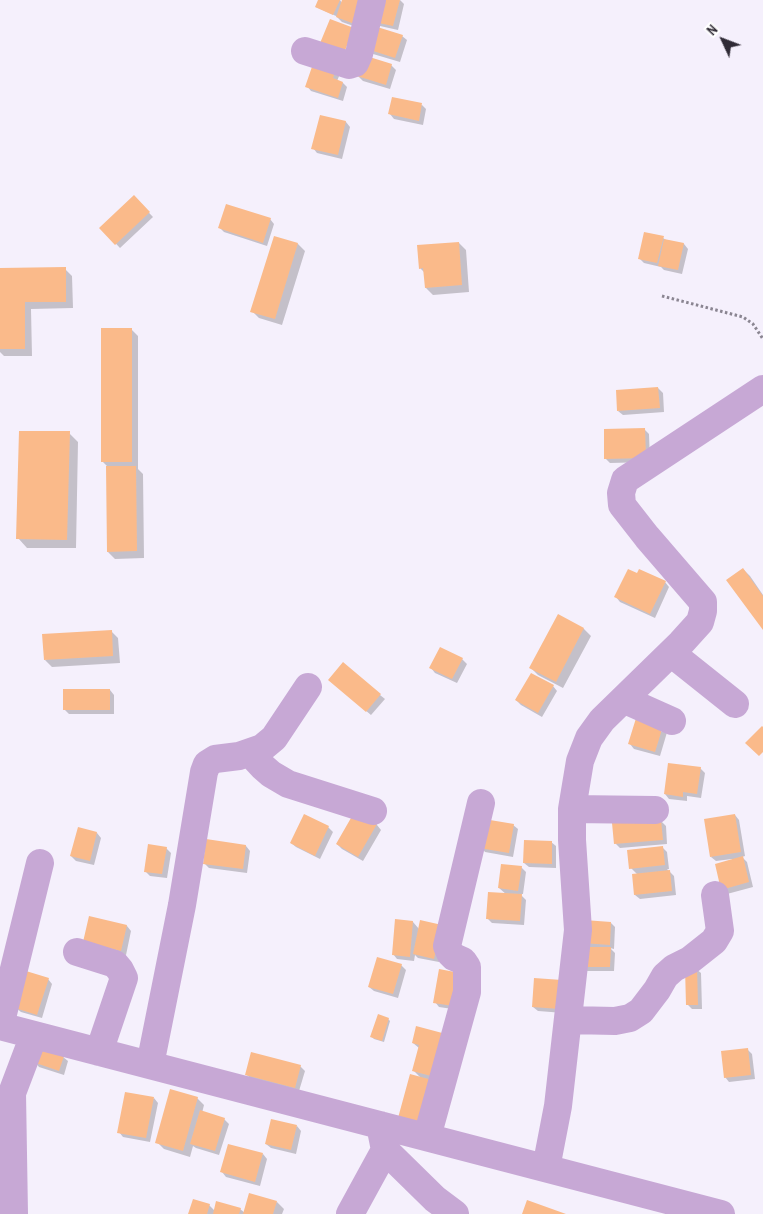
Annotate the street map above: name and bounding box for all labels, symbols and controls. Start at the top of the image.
north arrow [698,15,748,65]
text: N [703,21,721,39]

